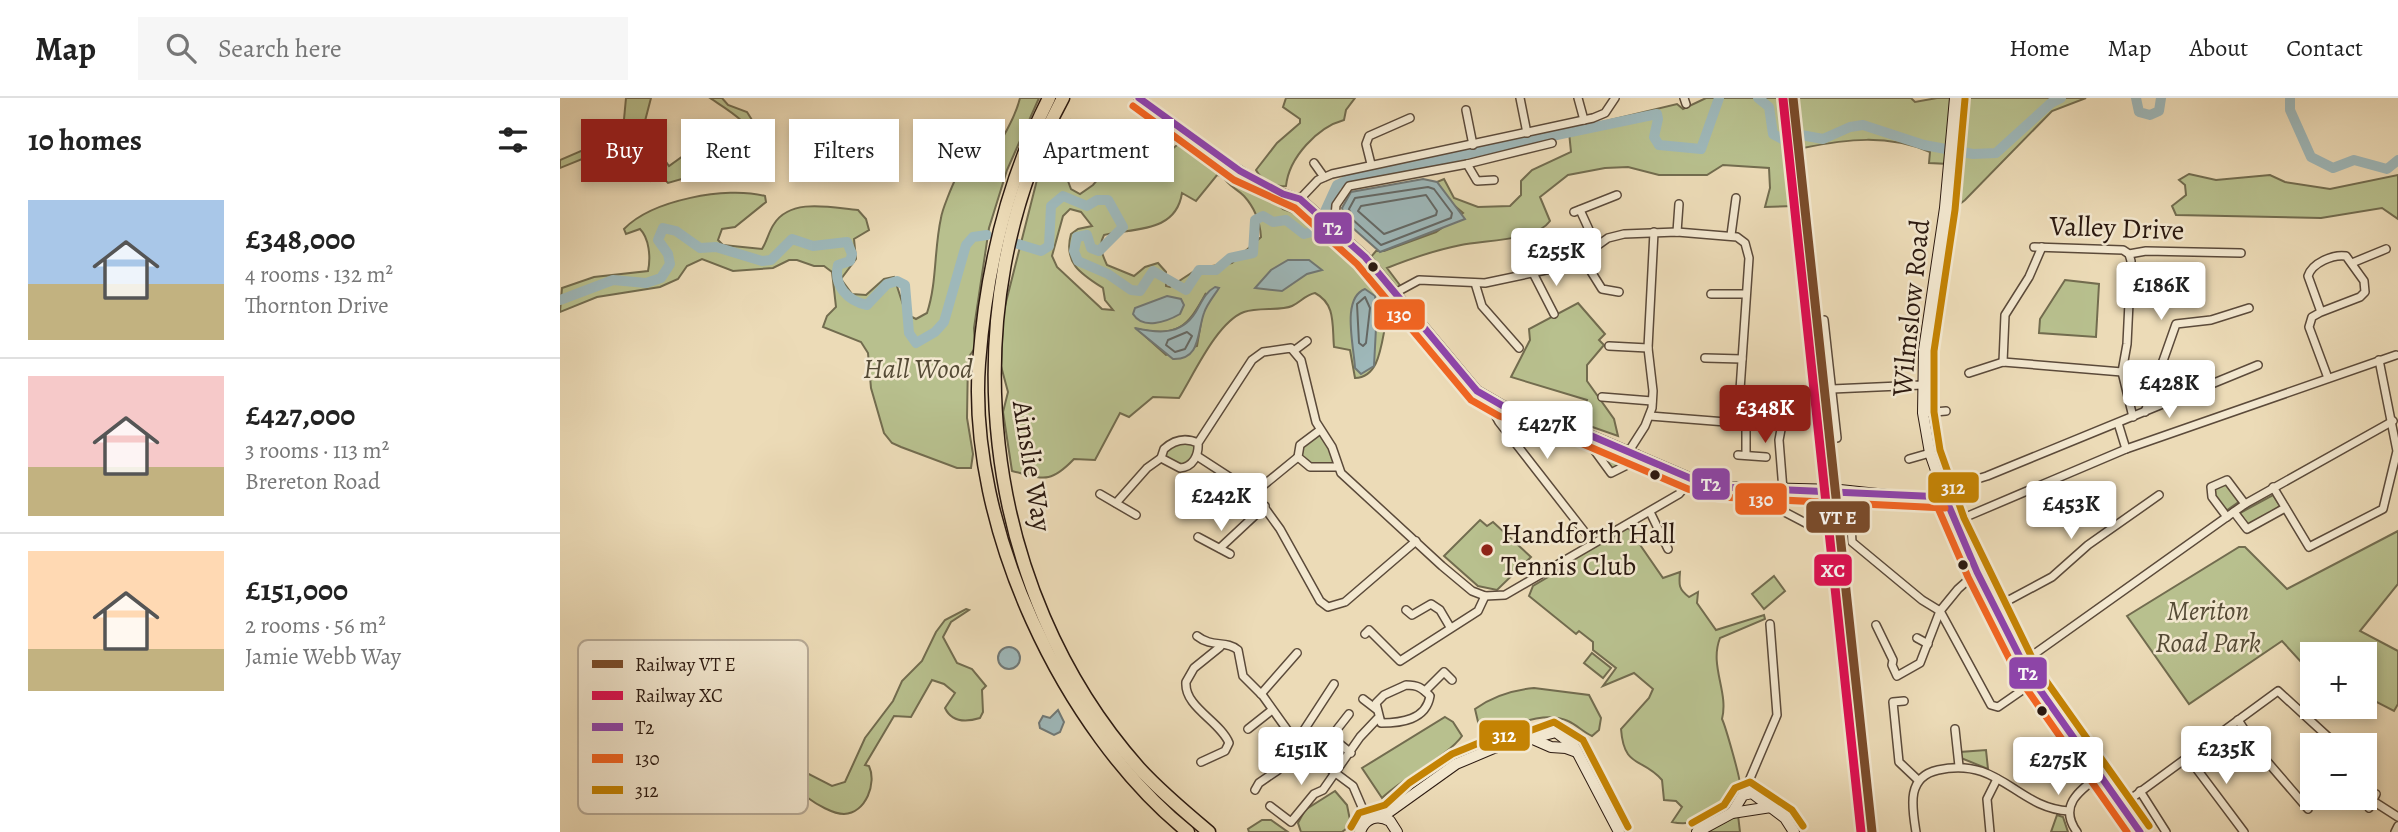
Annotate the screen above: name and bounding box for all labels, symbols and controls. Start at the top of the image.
search box [138,17,628,80]
text: Map [35,26,96,71]
icon: search [162,29,200,67]
text: Search here [218,31,342,66]
text: Home [2009,32,2070,64]
text: Map [2108,32,2152,64]
text: About [2190,32,2248,64]
text: Contact [2286,32,2363,64]
chip: Buy [581,119,667,182]
chip: Rent [681,119,775,182]
chip: Filters [789,119,899,182]
chip: New [913,119,1005,182]
chip: Apartment [1019,119,1174,182]
text: 10 homes [28,120,142,160]
icon: filters [494,121,532,159]
street label: Valley Drive [2048,207,2185,249]
line badge: T2 [1313,211,1353,245]
text: T2 [1323,216,1343,242]
street label: Wilmslow Road [1883,216,1939,400]
text: £348,000 [245,219,355,259]
icon: home [84,228,168,312]
pin: £255K [1507,228,1605,288]
text: £255K [1527,235,1585,266]
text: 4 rooms · 132 m² [245,259,393,290]
unlabelled marker [1366,260,1380,274]
pin: £186K [2112,262,2210,322]
text: £186K [2132,269,2190,300]
text: Thornton Drive [245,290,388,321]
line badge: 130 [1373,298,1426,331]
text: 130 [1387,302,1412,328]
park label: Hall Wood [863,350,973,388]
pin: £428K [2120,360,2218,420]
text: £428K [2139,367,2199,398]
pin: £348K [1716,386,1814,445]
text: £348K [1736,392,1794,423]
text: £427,000 [245,395,355,435]
street label: Ainslie Way [1003,397,1061,535]
pin: £427K [1498,402,1596,461]
icon: home [84,404,168,488]
text: £427K [1518,408,1576,439]
text: 3 rooms · 113 m² [245,435,389,466]
text: Brereton Road [245,466,380,497]
line badge: T2 [1691,467,1731,501]
unlabelled marker [1648,468,1662,482]
line badge: 312 [1927,471,1980,504]
text: T2 [1701,472,1721,498]
pin: £242K [1172,474,1270,533]
text: 312 [1941,475,1965,501]
text: £242K [1191,480,1251,511]
line badge: 130 [1734,482,1788,516]
pin: £453K [2022,482,2120,541]
text: 130 [1749,487,1774,513]
text: £453K [2042,488,2100,519]
line badge: VT E [1805,500,1871,534]
text: VT E [1818,505,1857,531]
place label: Handforth Hall Tennis Club [1501,515,1676,585]
marker: Handforth Hall Tennis Club [1479,542,1495,558]
line badge: XC [1813,553,1853,587]
text: XC [1821,558,1845,584]
unlabelled marker [1956,558,1970,572]
text: £151,000 [245,570,348,610]
icon: home [84,579,168,663]
park label: Meriton Road Park [2155,592,2261,662]
text: 2 rooms · 56 m² [245,610,386,641]
legend [578,640,808,814]
text: Jamie Webb Way [245,641,401,672]
map controls [2300,642,2377,810]
button: + [2300,642,2377,719]
text: Railway VT E [635,652,736,678]
line badge: T2 [2008,656,2048,690]
text: T2 [2018,661,2038,687]
text: Railway XC [635,683,723,709]
unlabelled marker [2035,704,2049,718]
text: T2 [635,715,654,741]
line badge: 312 [1478,719,1531,752]
text: 312 [1492,723,1516,749]
pin: £235K [2177,726,2275,786]
pin: £151K [1252,728,1350,787]
text: £235K [2197,733,2255,764]
button: − [2300,733,2377,810]
text: £151K [1274,734,1328,765]
pin: £275K [2009,738,2107,797]
text: £275K [2029,744,2087,775]
text: 130 [635,746,660,772]
text: 312 [635,778,658,804]

